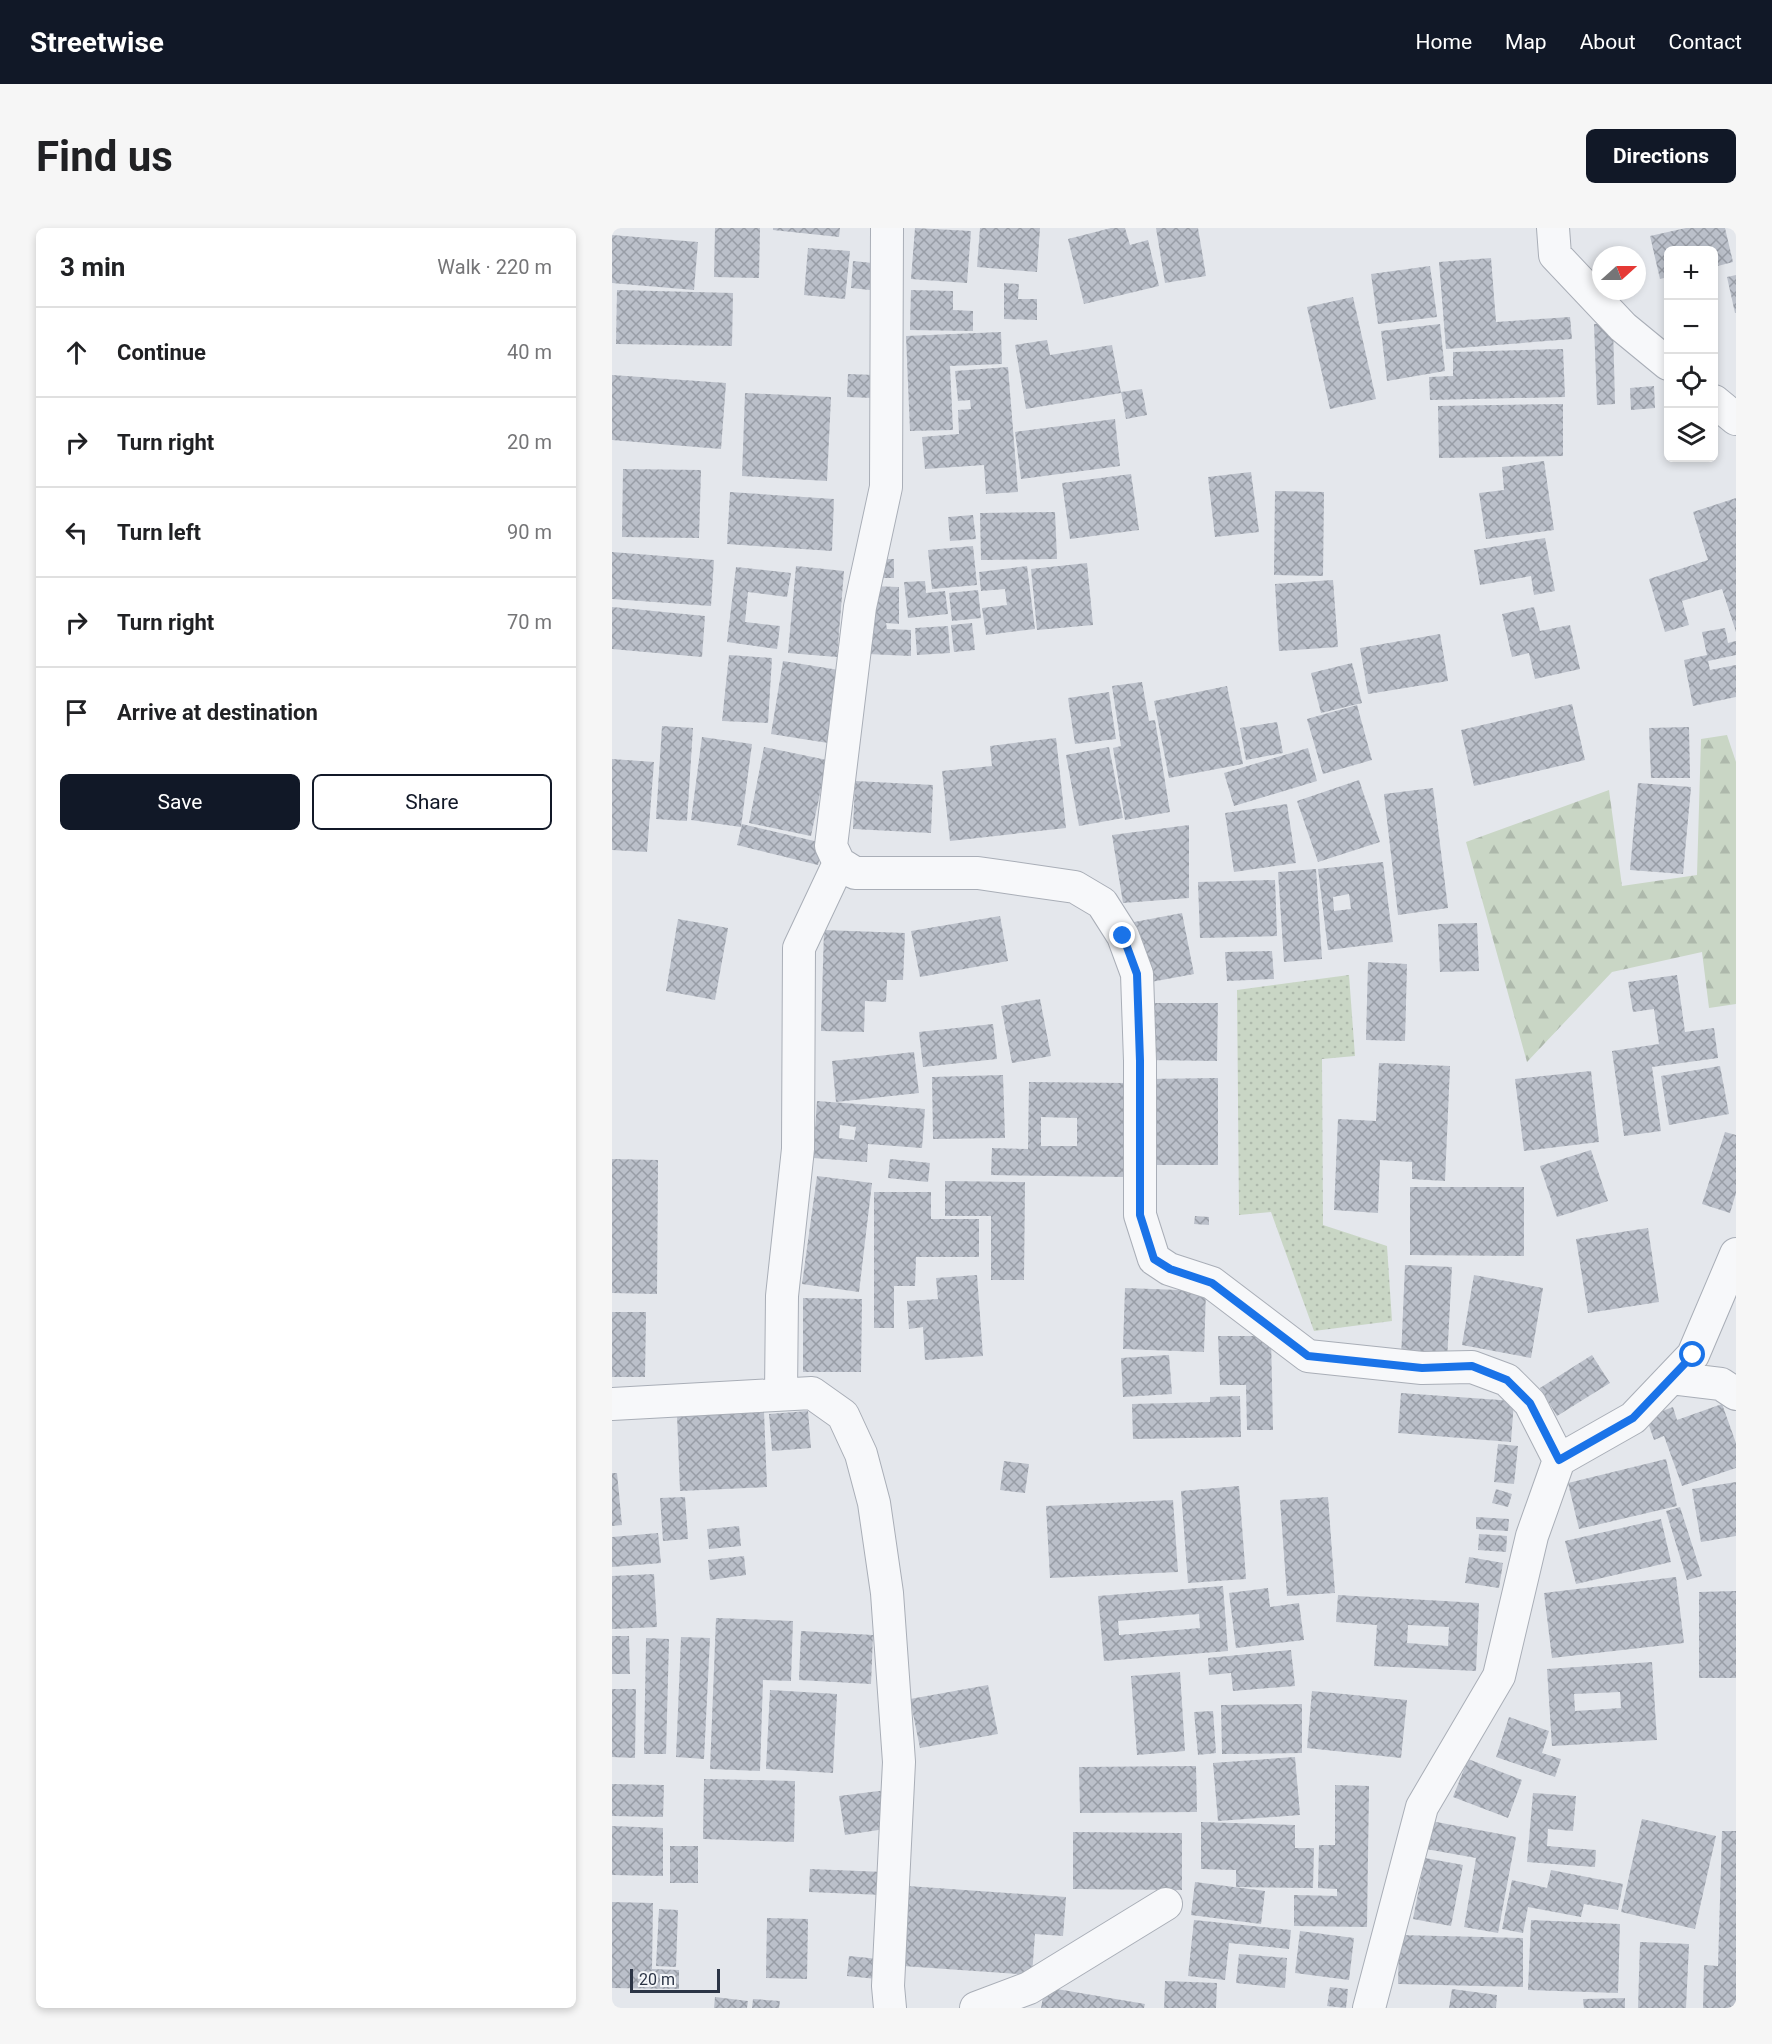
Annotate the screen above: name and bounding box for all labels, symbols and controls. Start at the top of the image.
text: Streetwise [30,26,164,59]
text: Home [1416,30,1472,54]
text: Map [1505,30,1547,54]
text: About [1580,30,1636,54]
text: Contact [1669,30,1742,54]
button: Directions [1586,129,1736,183]
text: Find us [36,132,173,181]
north arrow [1592,246,1646,300]
map controls [1664,246,1718,462]
button: + [1664,246,1718,300]
text: 3 min [60,252,125,282]
text: Walk · 220 m [437,255,552,279]
button: − [1664,300,1718,354]
icon: ahead [60,336,93,369]
text: Continue [117,340,206,365]
text: 40 m [507,340,552,364]
button: locate [1664,354,1718,408]
button: layers [1664,408,1718,462]
icon: right [60,426,93,459]
text: Turn right [117,430,214,455]
text: 20 m [507,430,552,454]
icon: left [60,516,93,549]
text: Turn left [117,520,201,545]
text: 90 m [507,520,552,544]
icon: right [60,606,93,639]
text: Turn right [117,610,214,635]
text: 70 m [507,610,552,634]
icon: arrive [60,696,93,729]
text: Arrive at destination [117,700,318,725]
button: Save [60,774,300,830]
button: Share [312,774,552,830]
route end [1109,922,1135,948]
route start [1679,1341,1705,1367]
scale bar [630,1966,720,1994]
text: 20 m [639,1970,675,1989]

